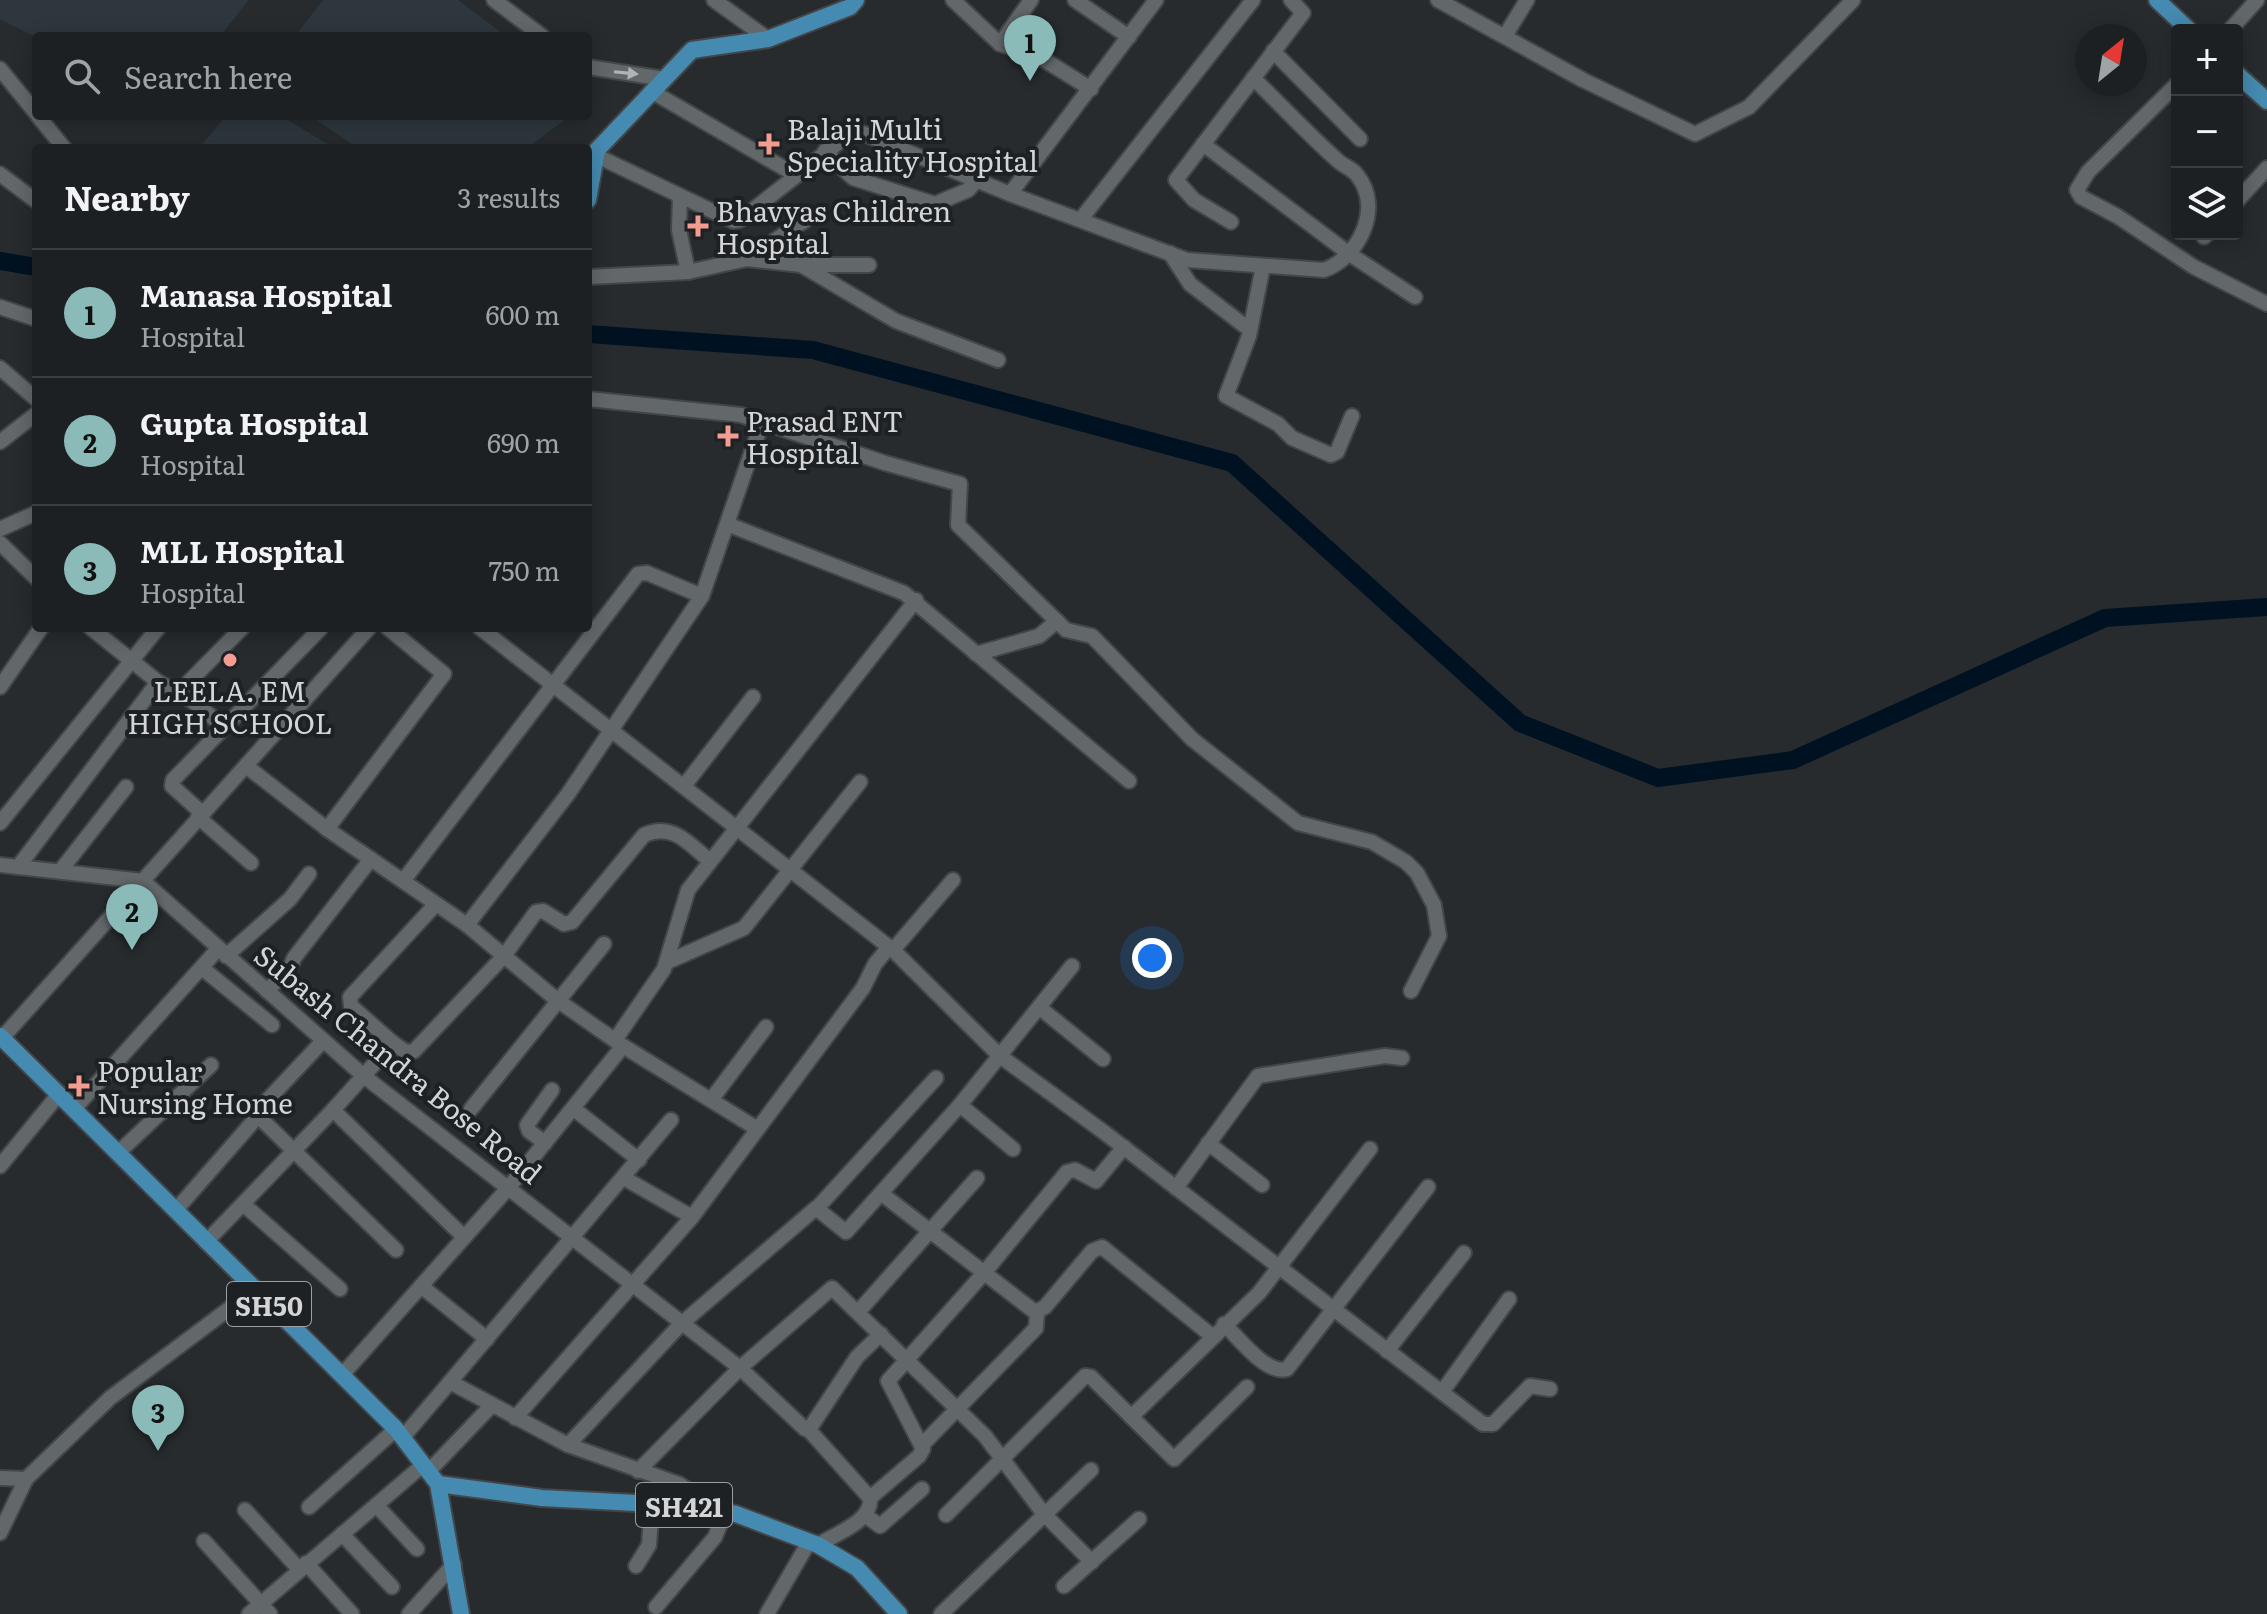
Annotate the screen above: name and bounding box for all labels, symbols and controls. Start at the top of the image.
pin: 1 [1004,15,1056,81]
north arrow [2075,24,2147,96]
map controls [2171,24,2243,240]
button: + [2171,24,2243,96]
search box [32,32,592,120]
icon: search [60,54,104,98]
text: Search here [124,54,292,98]
one-way arrow [614,67,639,80]
button: − [2171,96,2243,168]
place label: Balaji Multi Speciality Hospital [787,107,1038,181]
marker: Balaji Multi Speciality Hospital [758,133,780,155]
button: layers [2171,168,2243,240]
text: Nearby [64,171,190,221]
text: 3 results [457,177,560,216]
place label: Bhavyas Children Hospital [716,189,951,263]
marker: Bhavyas Children Hospital [687,215,709,237]
text: Manasa Hospital [140,272,392,316]
text: 1 [85,294,95,333]
text: 600 m [486,294,560,333]
text: Hospital [140,316,245,355]
place label: Prasad ENT Hospital [746,399,903,473]
text: Gupta Hospital [140,400,369,444]
text: 2 [83,422,97,461]
text: 690 m [487,422,560,461]
marker: Prasad ENT Hospital [717,425,739,447]
text: Hospital [140,444,245,483]
text: MLL Hospital [140,528,344,572]
text: 3 [83,550,97,589]
text: 750 m [489,550,560,589]
text: Hospital [140,572,245,611]
marker: LEELA. EM HIGH SCHOOL [221,651,239,669]
place label: LEELA. EM HIGH SCHOOL [127,669,333,743]
pin: 2 [106,884,158,950]
street label: Subash Chandra Bose Road [246,934,552,1192]
your location [1132,938,1172,978]
place label: Popular Nursing Home [97,1049,293,1123]
marker: Popular Nursing Home [68,1075,90,1097]
road number: SH50 [227,1282,311,1326]
pin: 3 [132,1385,184,1451]
road number: SH421 [636,1483,732,1527]

